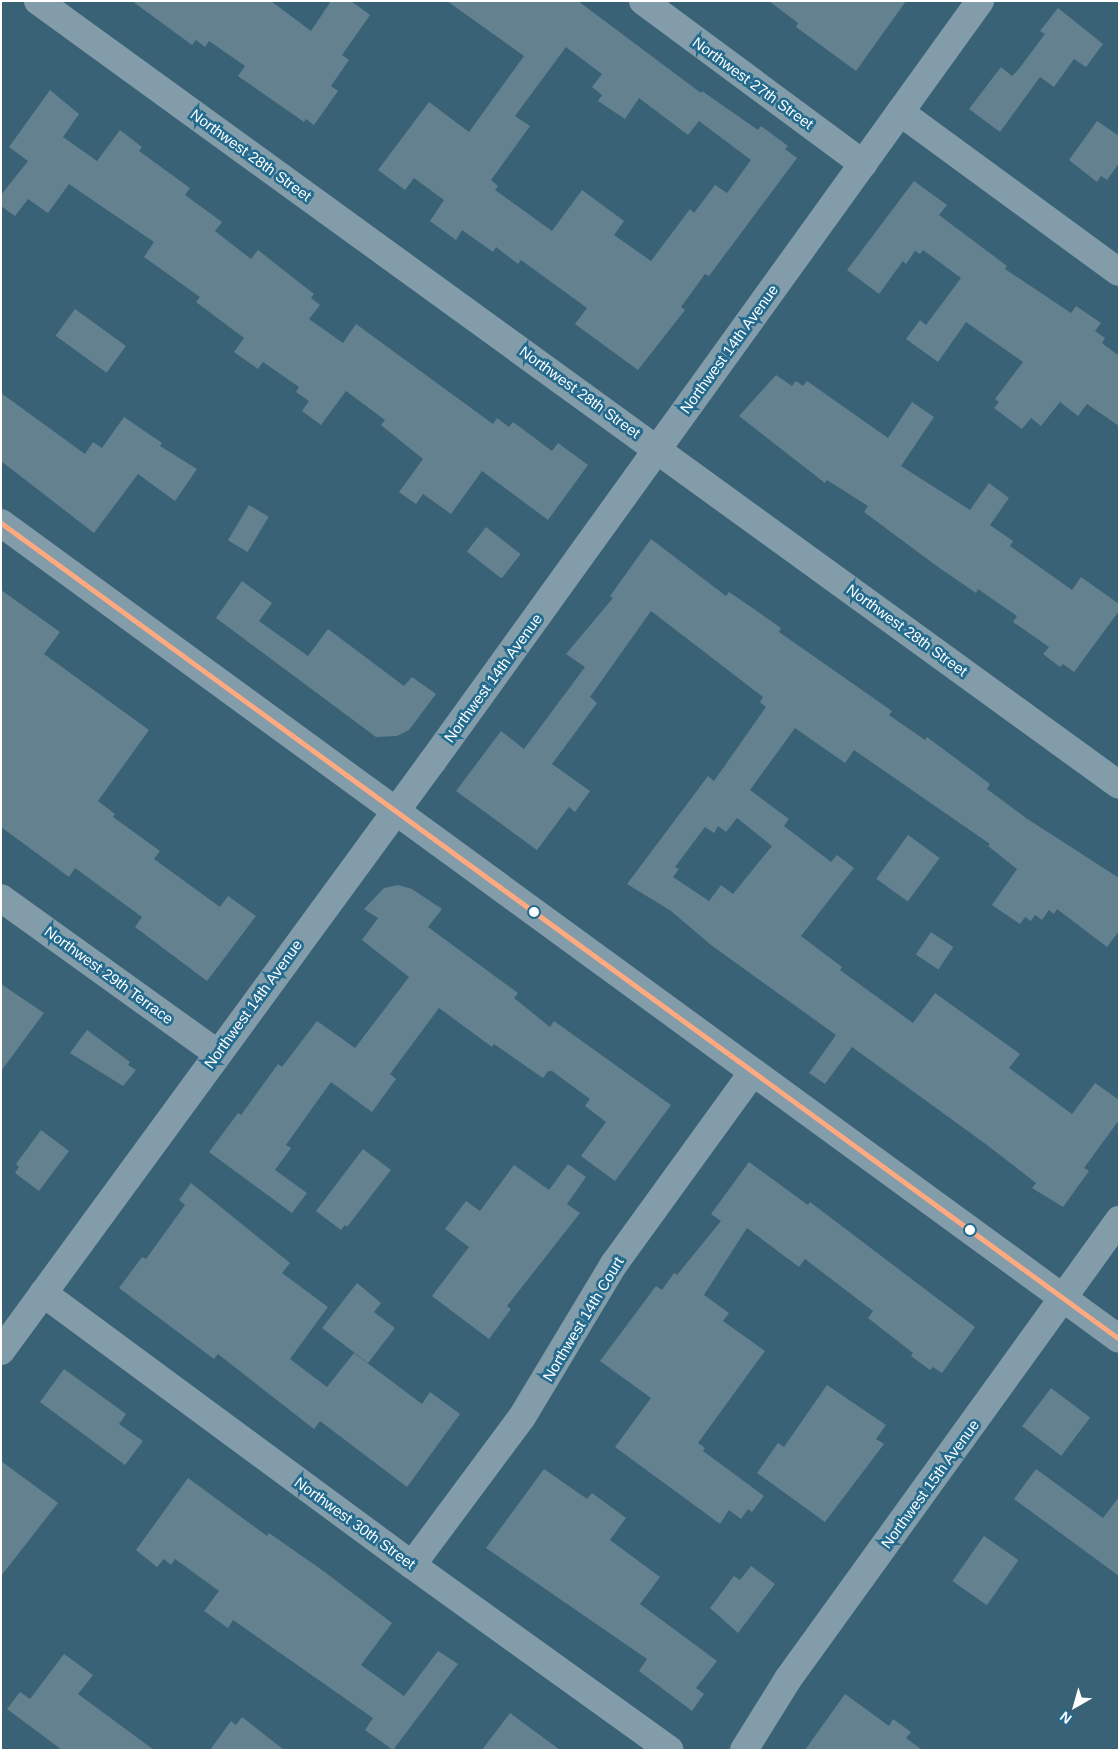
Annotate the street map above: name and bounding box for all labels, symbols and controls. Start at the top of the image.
street label: Northwest 27th Street [689,33,817,133]
street label: Northwest 28th Street [187,105,315,205]
street label: Northwest 14th Avenue [676,281,782,417]
street label: Northwest 28th Street [516,342,644,442]
street label: Northwest 28th Street [843,580,971,680]
street label: Northwest 14th Avenue [440,610,546,746]
unlabelled marker [529,907,539,917]
street label: Northwest 29th Terrace [41,922,177,1028]
street label: Northwest 14th Avenue [200,936,306,1072]
unlabelled marker [965,1225,975,1235]
street label: Northwest 14th Court [539,1254,627,1384]
street label: Northwest 15th Avenue [877,1416,983,1552]
street label: Northwest 30th Street [291,1473,419,1573]
north arrow [1050,1681,1100,1731]
text: N [1057,1708,1075,1727]

